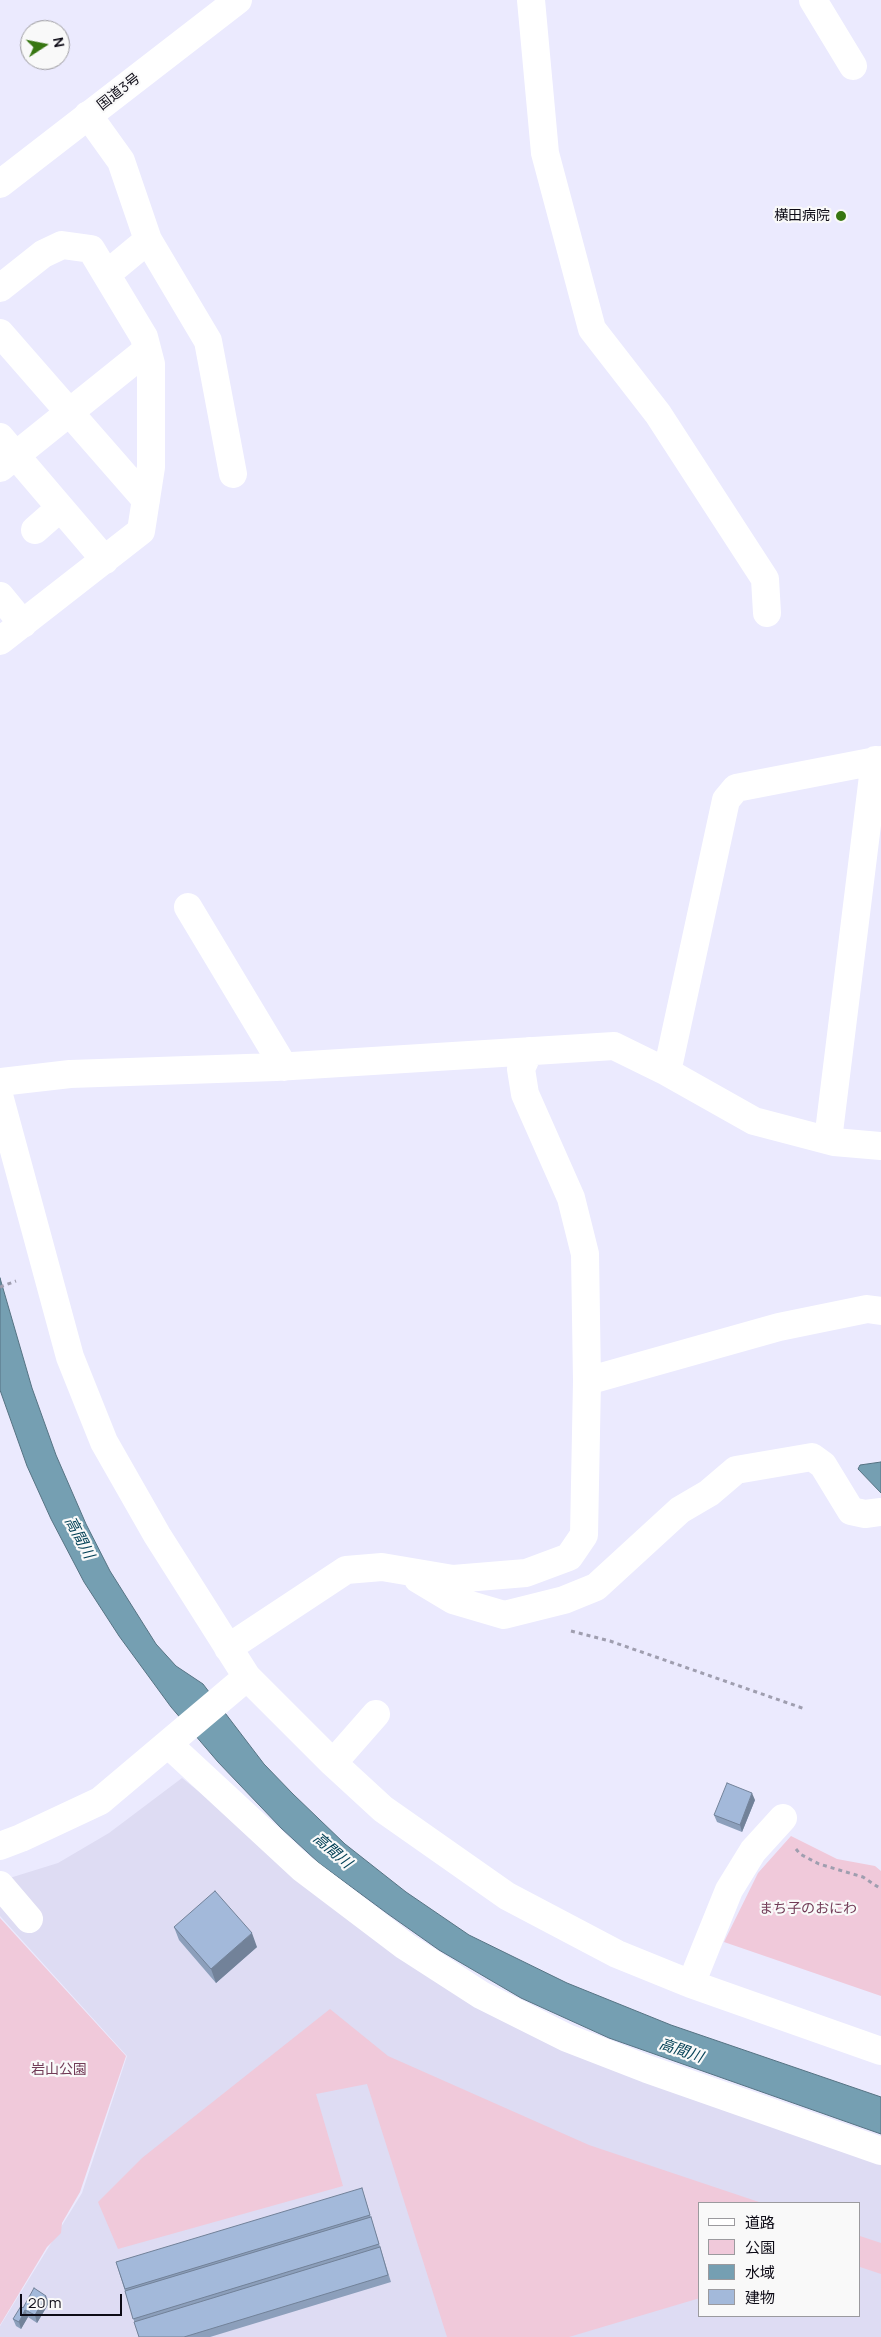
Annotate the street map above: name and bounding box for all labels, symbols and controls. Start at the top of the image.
north arrow [20,20,70,70]
text: N [49,35,70,49]
street label: 国道3号 [94,70,144,114]
place label: 横田病院 [774,208,830,224]
marker: 横田病院 [834,209,848,223]
water label: 高間川 [60,1514,98,1562]
water label: 高間川 [309,1829,355,1873]
park label: まち子のおにわ [759,1901,857,1917]
water label: 高間川 [657,2035,705,2067]
park label: 岩山公園 [31,2062,87,2078]
legend [698,2202,861,2317]
text: 道路 [745,2212,775,2233]
text: 公園 [745,2237,775,2258]
text: 水域 [745,2262,775,2283]
scale bar [22,2284,125,2316]
text: 建物 [745,2287,775,2308]
text: 20 m [28,2292,61,2313]

